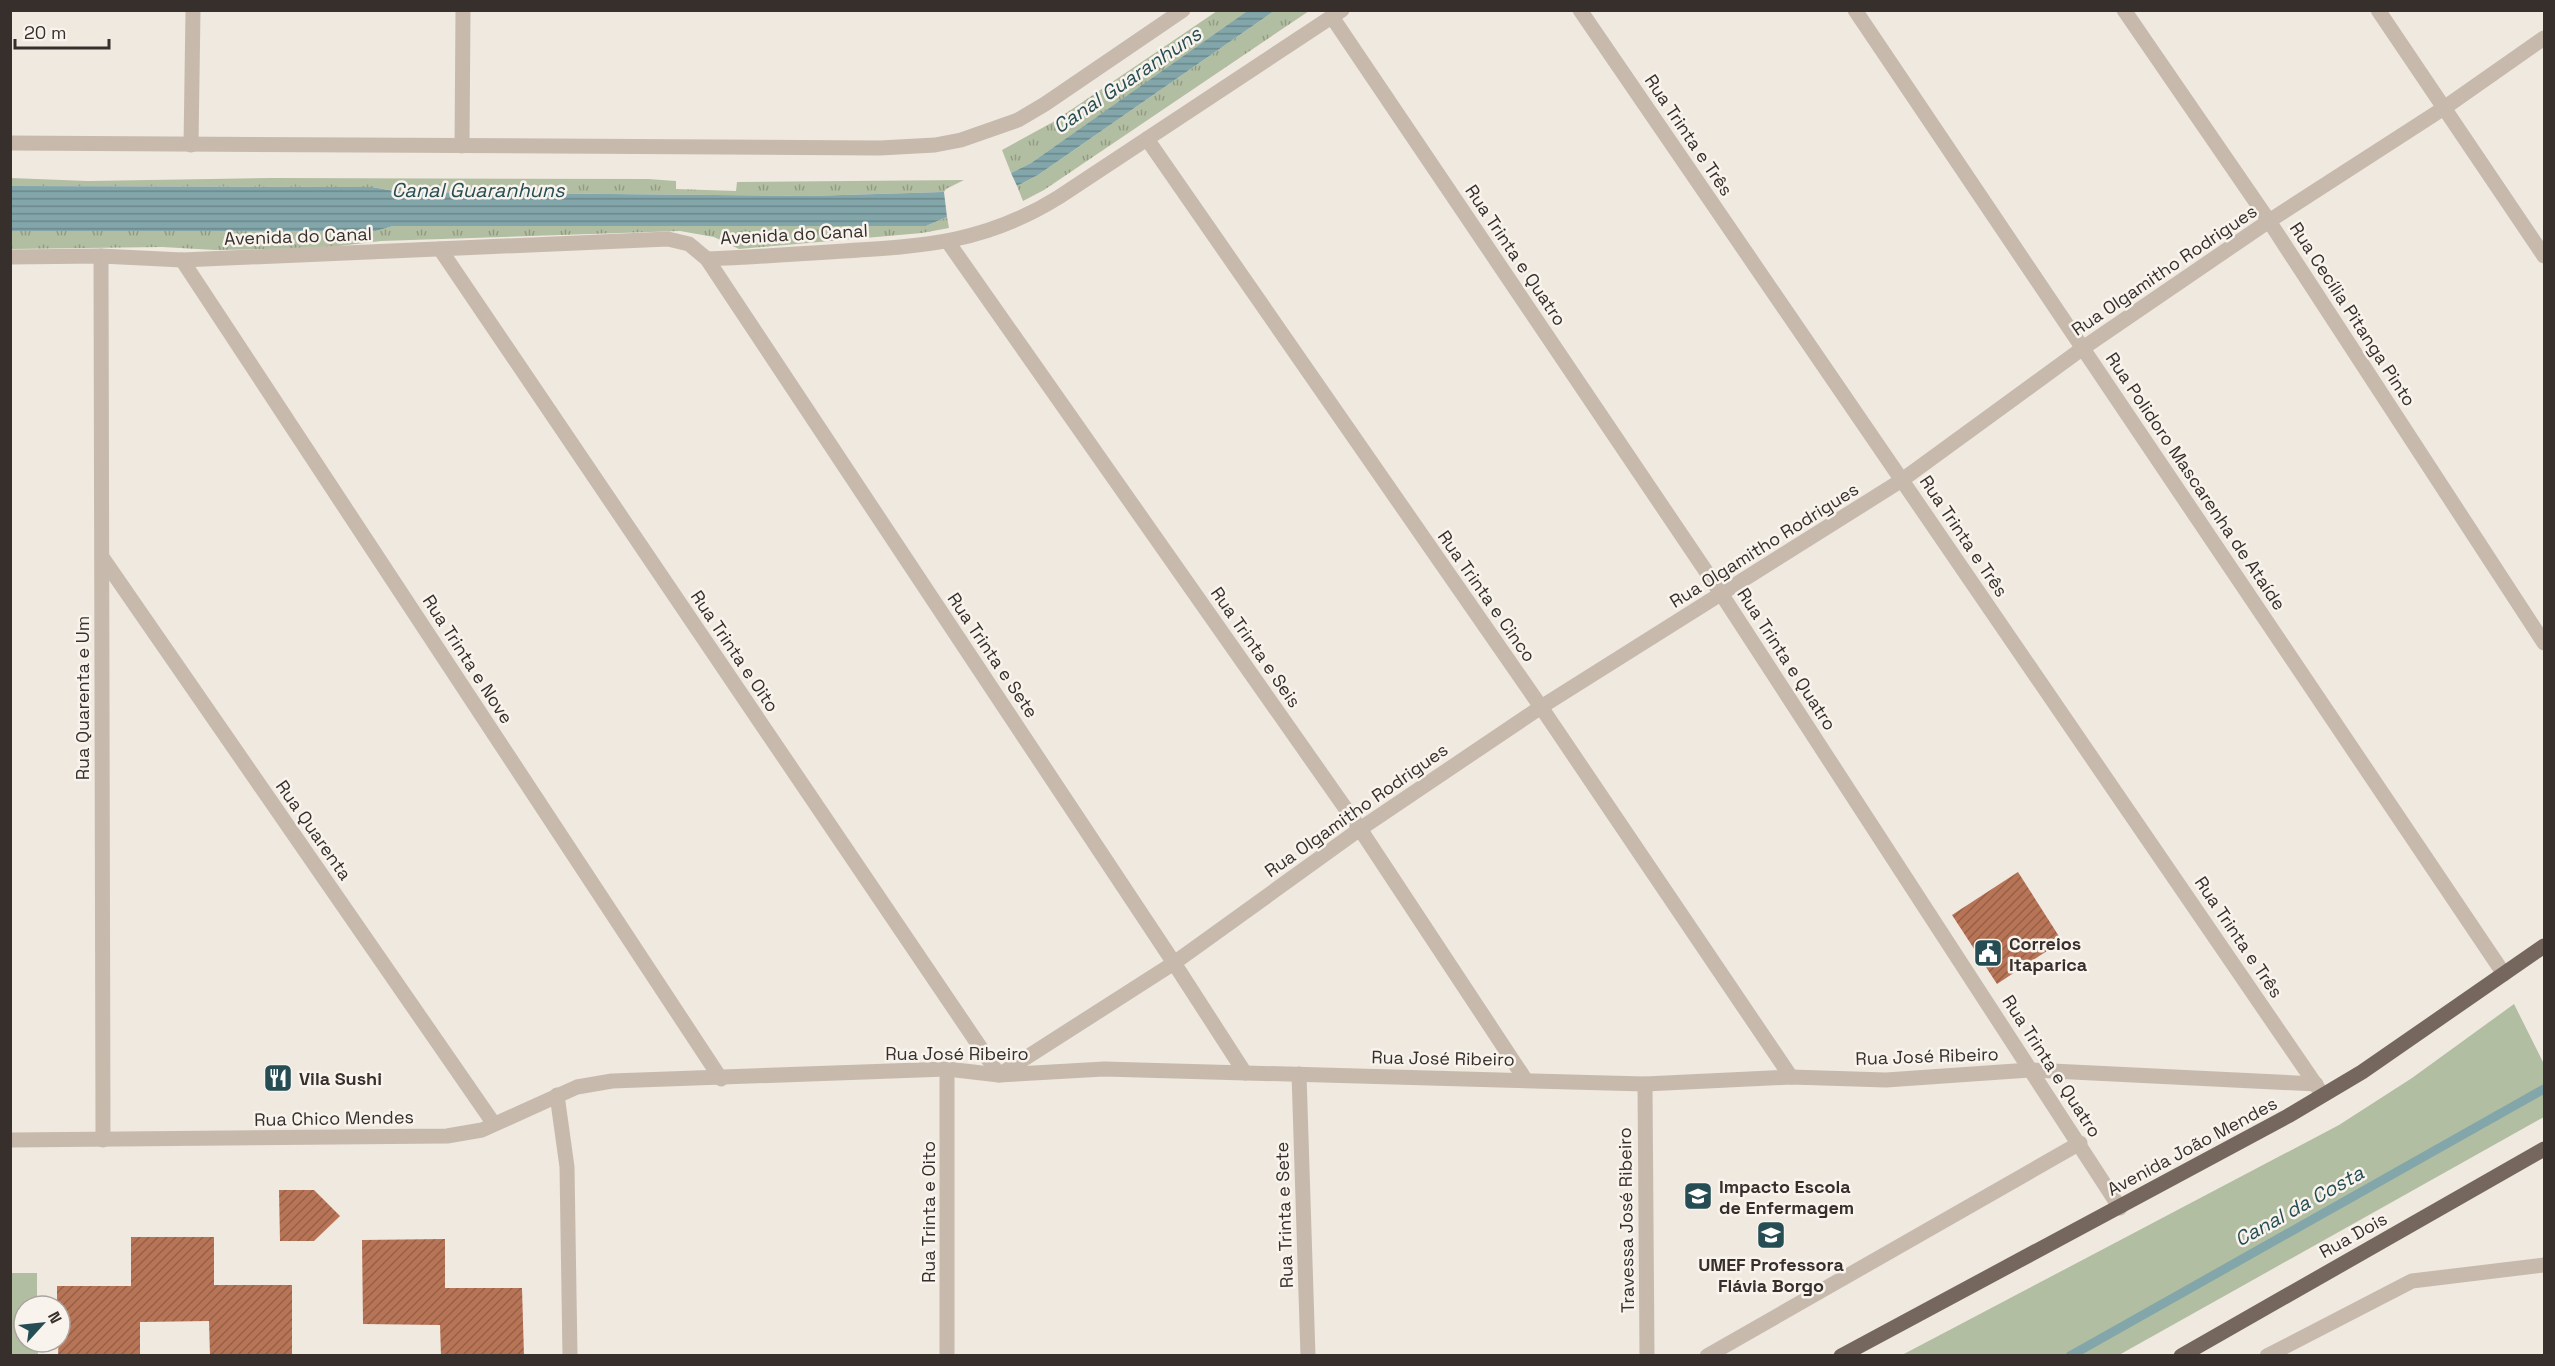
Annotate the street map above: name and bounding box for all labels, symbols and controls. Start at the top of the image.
scale bar [15,12,110,50]
water label: Canal Guaranhuns [1048,20,1207,139]
text: 20 m [24,21,67,44]
street label: Rua Trinta e Três [1640,70,1738,200]
water label: Canal Guaranhuns [391,177,566,203]
street label: Rua Trinta e Quatro [1460,180,1572,330]
street label: Rua Olgamitho Rodrigues [2067,199,2261,341]
street label: Rua Cecília Pitanga Pinto [2285,218,2421,410]
street label: Avenida do Canal [719,219,869,249]
street label: Avenida do Canal [224,222,372,250]
street label: Rua Polidoro Mascarenha de Ataíde [2101,348,2291,614]
street label: Rua Trinta e Três [1915,471,2013,601]
street label: Rua Olgamitho Rodrigues [1665,477,1863,613]
street label: Rua Trinta e Cinco [1433,526,1541,666]
street label: Rua Trinta e Seis [1206,582,1306,712]
street label: Rua Trinta e Quatro [1732,583,1842,735]
street label: Rua Trinta e Oito [686,586,784,716]
street label: Rua Trinta e Sete [943,588,1043,722]
street label: Rua Trinta e Nove [418,590,518,728]
street label: Rua Quarenta e Um [71,616,94,780]
street label: Rua Olgamitho Rodrigues [1260,738,1452,882]
street label: Rua Quarenta [271,775,357,885]
street label: Rua Trinta e Três [2190,872,2288,1002]
place label: Correios Itaparica [2009,932,2088,976]
public building icon: Correios Itaparica [1972,937,2004,969]
street label: Rua Trinta e Quatro [1997,990,2107,1142]
street label: Rua José Ribeiro [885,1042,1029,1065]
street label: Rua José Ribeiro [1855,1042,1999,1070]
street label: Rua José Ribeiro [1371,1045,1515,1071]
restaurant icon: Vila Sushi [262,1062,294,1094]
place label: Vila Sushi [299,1067,382,1090]
street label: Avenida João Mendes [2103,1091,2281,1201]
street label: Rua Chico Mendes [254,1105,414,1131]
street label: Travessa José Ribeiro [1613,1127,1639,1313]
street label: Rua Trinta e Oito [917,1141,940,1283]
street label: Rua Trinta e Sete [1270,1141,1298,1289]
water label: Canal da Costa [2230,1160,2369,1252]
place label: Impacto Escola de Enfermagem [1719,1175,1854,1219]
school or university icon: Impacto Escola de Enfermagem [1682,1180,1714,1212]
street label: Rua Dois [2315,1207,2391,1263]
school or university icon: UMEF Professora Flávia Borgo [1755,1219,1787,1251]
place label: UMEF Professora Flávia Borgo [1698,1253,1844,1297]
north arrow [12,1294,72,1354]
text: N [43,1308,67,1327]

